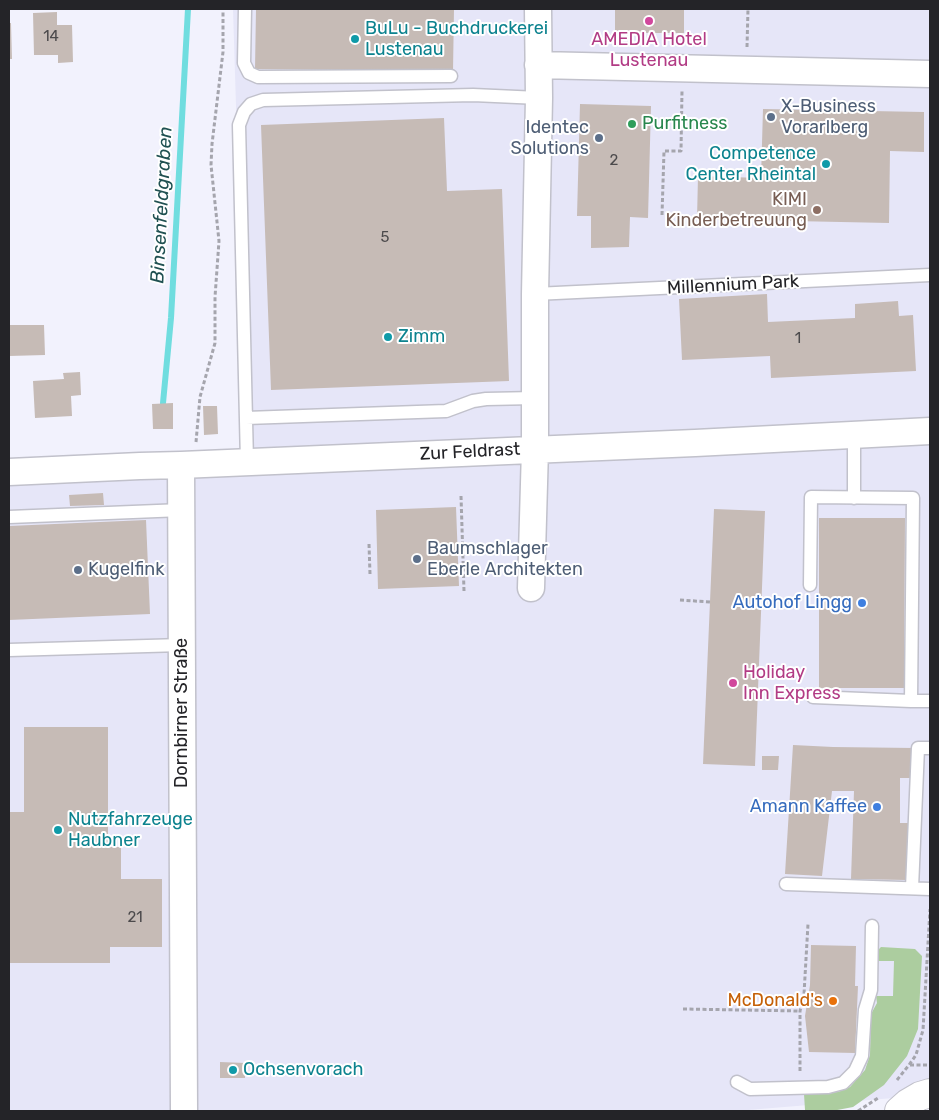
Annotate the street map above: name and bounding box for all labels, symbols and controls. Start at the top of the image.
marker: AMEDIA Hotel Lustenau [643,15,655,27]
place label: BuLu - Buchdruckerei Lustenau [365,18,548,60]
house number: 14 [43,28,59,46]
place label: AMEDIA Hotel Lustenau [591,29,707,72]
marker: BuLu - Buchdruckerei Lustenau [349,33,361,45]
place label: X-Business Vorarlberg [781,96,876,138]
marker: X-Business Vorarlberg [765,111,777,123]
place label: Purfitness [642,113,727,135]
place label: Identec Solutions [510,117,589,160]
marker: Purfitness [626,118,638,130]
water label: Binsenfeldgraben [146,126,178,284]
marker: Identec Solutions [593,132,605,144]
place label: Competence Center Rheintal [685,143,816,186]
house number: 2 [610,152,618,170]
marker: Competence Center Rheintal [820,158,832,170]
place label: KIMI Kinderbetreuung [665,189,807,232]
marker: KIMI Kinderbetreuung [811,204,823,216]
house number: 5 [381,229,389,247]
street label: Millennium Park [666,271,800,299]
place label: Zimm [398,326,445,348]
house number: 1 [795,330,801,348]
marker: Zimm [382,331,394,343]
street label: Zur Feldrast [419,439,521,465]
place label: Baumschlager Eberle Architekten [427,538,583,580]
marker: Baumschlager Eberle Architekten [411,553,423,565]
place label: Kugelfink [88,559,165,581]
marker: Kugelfink [72,564,84,576]
place label: Autohof Lingg [732,592,852,614]
marker: Autohof Lingg [856,597,868,609]
street label: Dornbirner Straße [171,638,193,788]
place label: Holiday Inn Express [743,662,841,704]
marker: Holiday Inn Express [727,677,739,689]
place label: Amann Kaffee [750,796,867,818]
marker: Amann Kaffee [871,801,883,813]
place label: Nutzfahrzeuge Haubner [68,809,193,852]
marker: Nutzfahrzeuge Haubner [52,824,64,836]
house number: 21 [127,909,143,927]
place label: McDonald's [727,990,823,1012]
marker: McDonald's [827,995,839,1007]
place label: Ochsenvorach [243,1059,363,1081]
marker: Ochsenvorach [227,1064,239,1076]

